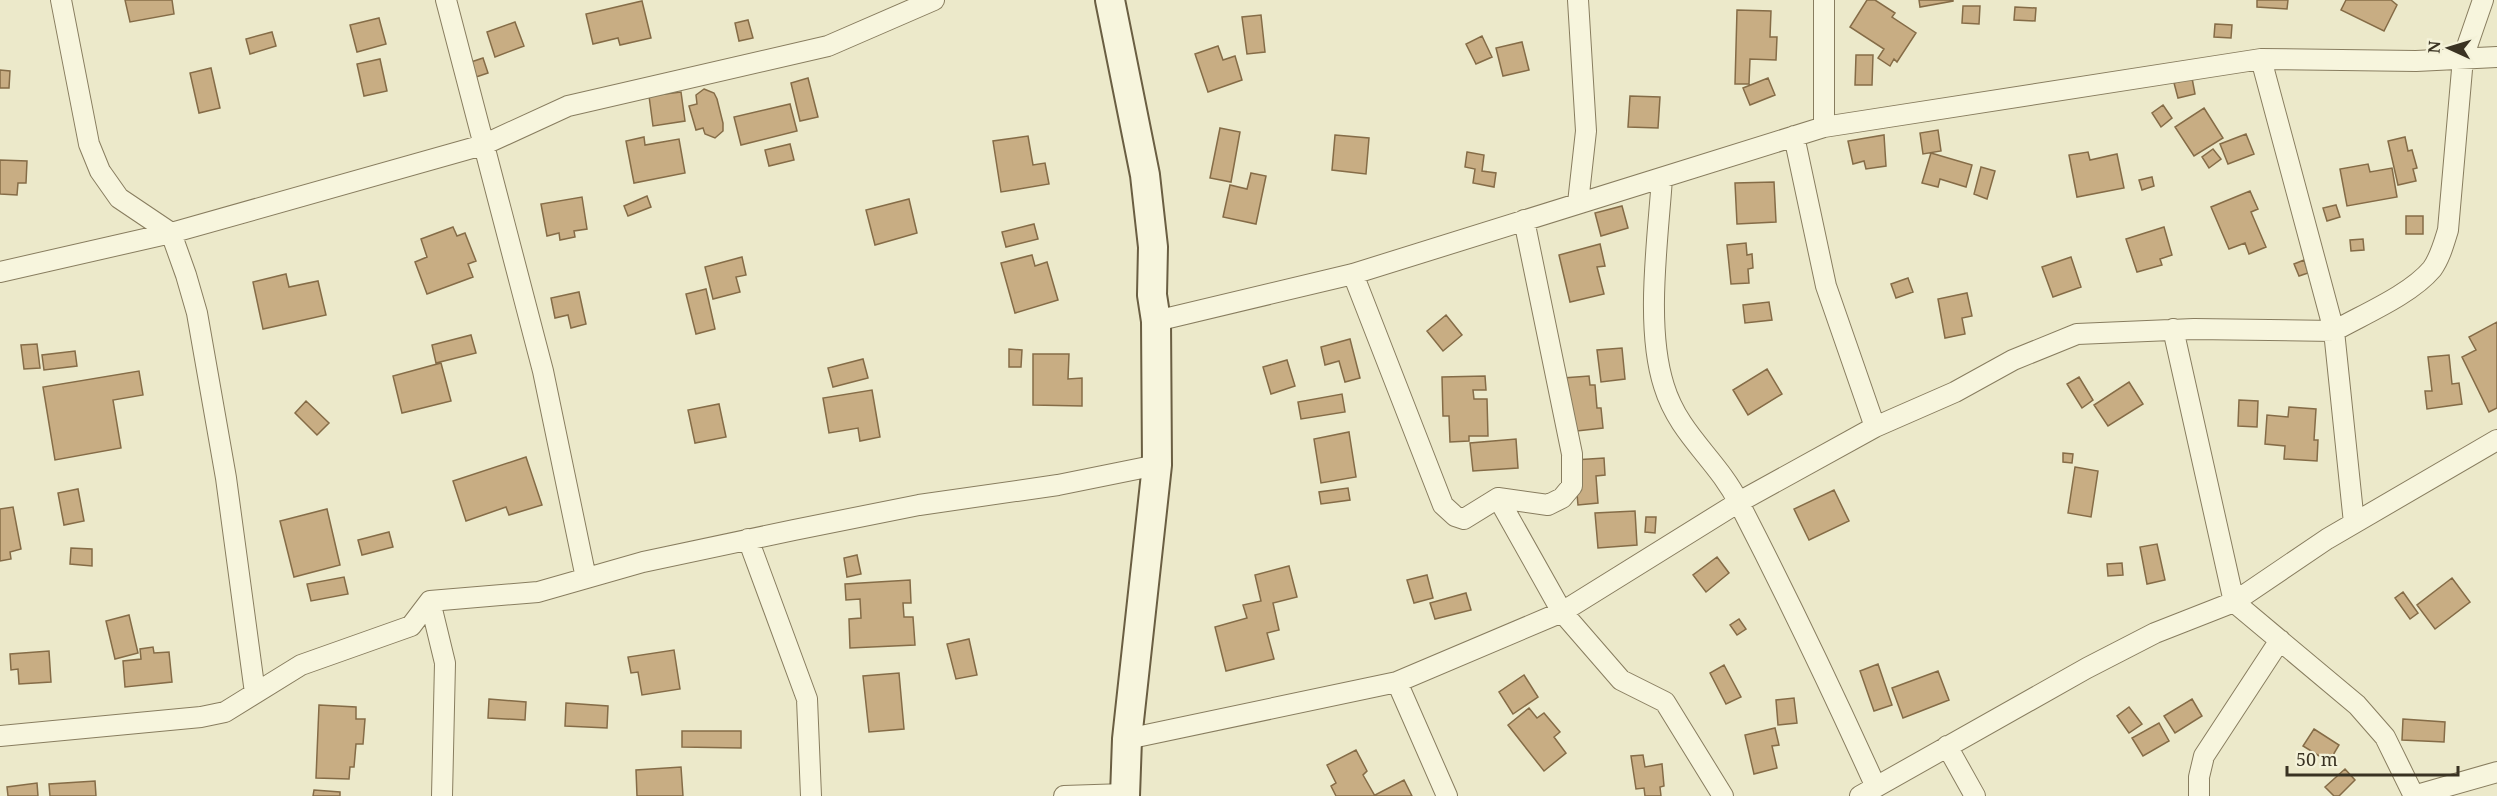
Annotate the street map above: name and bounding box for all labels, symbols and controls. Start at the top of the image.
north arrow [2419,18,2479,78]
text: N [2423,40,2445,54]
scale bar [2287,739,2458,777]
text: 50 m [2296,747,2338,771]

